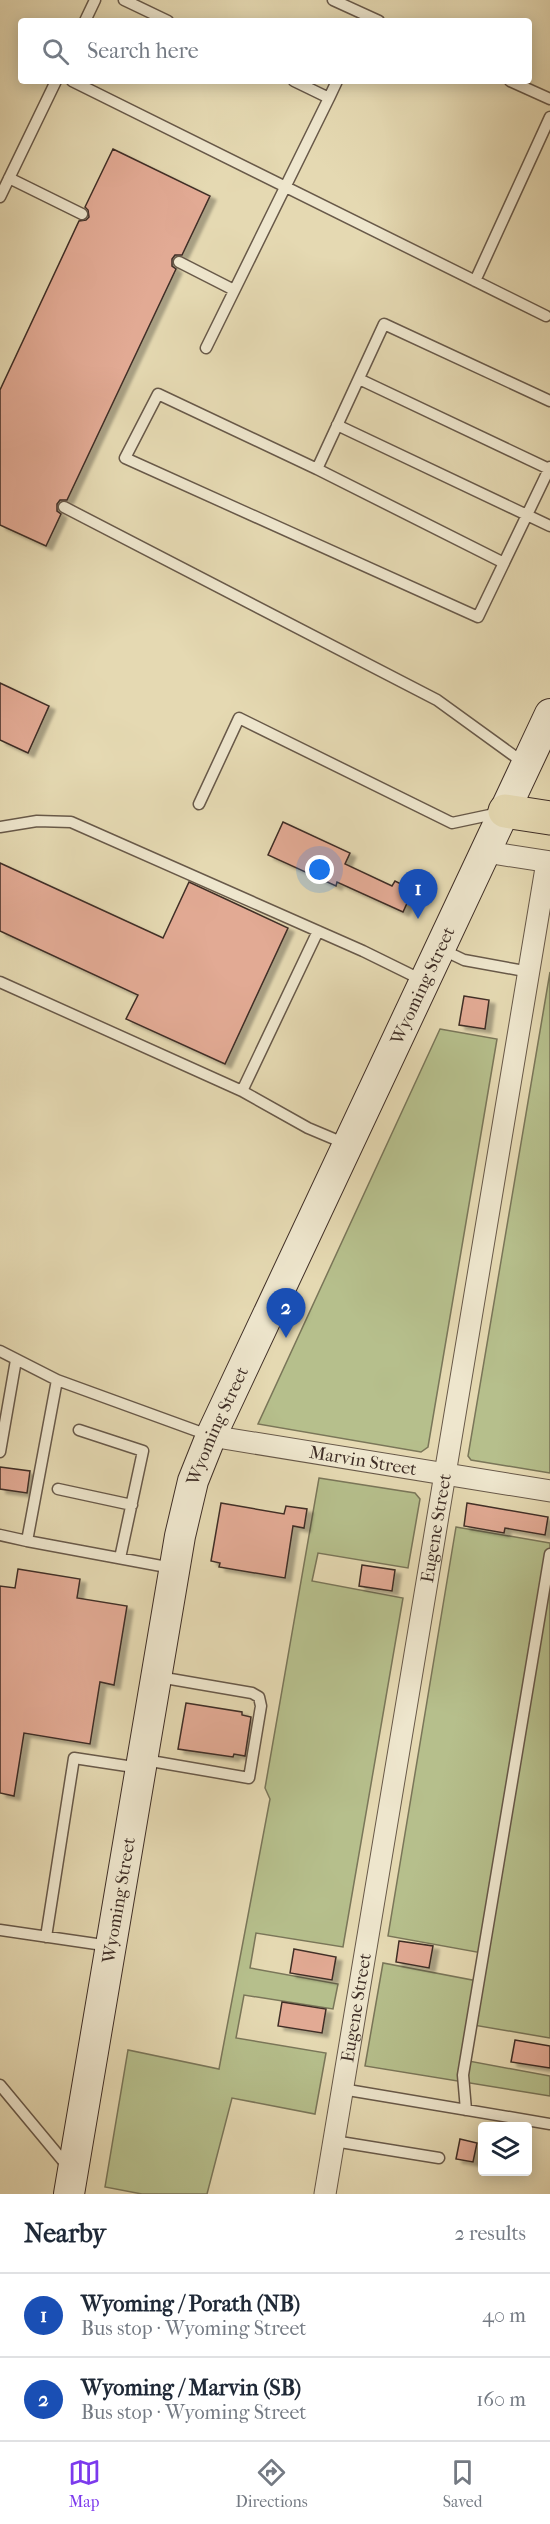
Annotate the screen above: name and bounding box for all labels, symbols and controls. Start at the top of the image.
search box [18,18,532,84]
icon: search [39,35,72,68]
text: Search here [87,38,199,64]
your location [305,855,334,884]
pin: 1 [398,870,438,919]
street label: Wyoming Street [386,923,460,1049]
pin: 2 [266,1288,306,1338]
street label: Wyoming Street [182,1363,253,1489]
street label: Marvin Street [308,1442,419,1480]
street label: Eugene Street [417,1472,456,1584]
street label: Wyoming Street [98,1835,140,1966]
street label: Eugene Street [337,1951,376,2064]
map controls [478,2122,532,2176]
button: layers [478,2122,532,2176]
text: Nearby [24,2218,106,2249]
text: 2 results [455,2222,526,2245]
text: Wyoming / Porath (NB) [81,2291,300,2317]
text: 1 [40,2304,47,2327]
text: 40 m [482,2304,526,2327]
text: Bus stop · Wyoming Street [81,2317,307,2340]
text: Wyoming / Marvin (SB) [81,2375,301,2401]
text: 2 [38,2388,49,2411]
text: 160 m [476,2388,526,2411]
text: Bus stop · Wyoming Street [81,2401,307,2424]
tab: Map [68,2456,101,2511]
tab: Directions [236,2456,308,2511]
tab: Saved [443,2456,482,2511]

